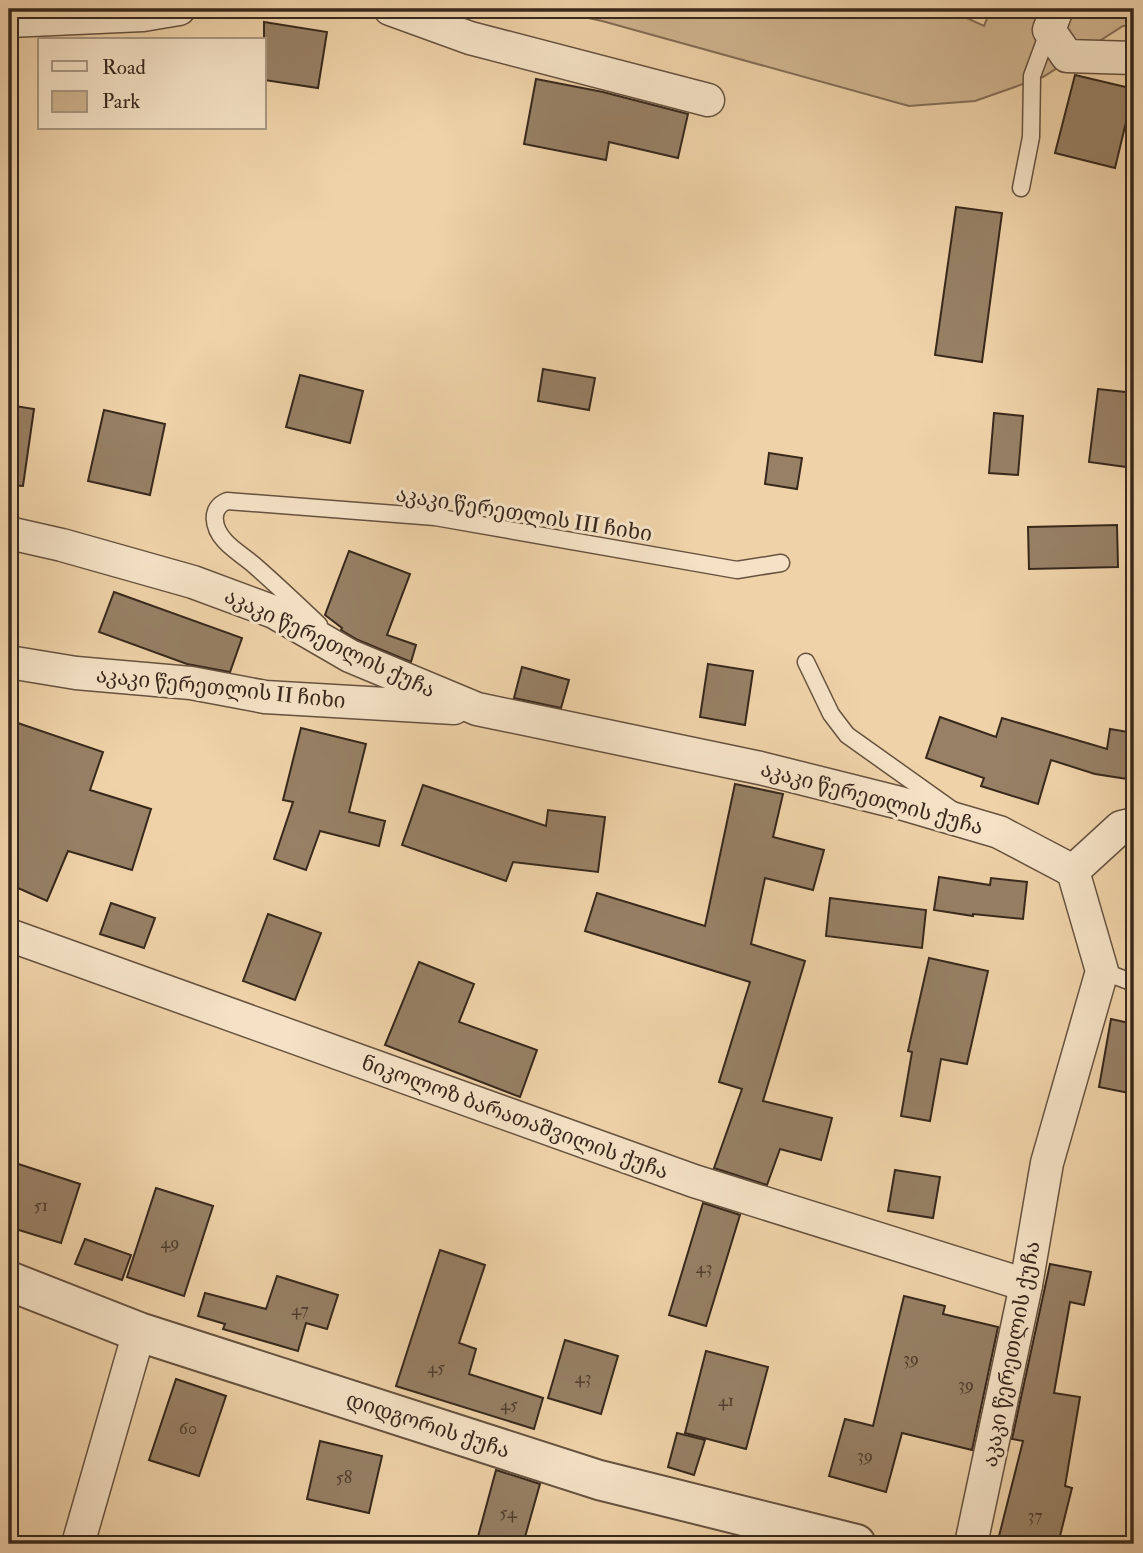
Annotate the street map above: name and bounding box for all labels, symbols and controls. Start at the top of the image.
legend [38,38,266,130]
text: Road [102,54,147,81]
text: Park [102,88,140,115]
street label: აკაკი წერეთლის III ჩიხი [394,481,654,548]
street label: აკაკი წერეთლის ქუჩა [220,583,439,704]
street label: აკაკი წერეთლის II ჩიხი [95,662,347,715]
street label: აკაკი წერეთლის ქუჩა [758,756,986,841]
street label: ნიკოლოზ ბარათაშვილის ქუჩა [358,1049,672,1186]
house number: 51 [34,1194,48,1217]
house number: 49 [161,1231,179,1254]
street label: აკაკი წერეთლის ქუჩა [976,1239,1047,1469]
house number: 43 [696,1256,712,1279]
house number: 47 [291,1298,309,1321]
house number: 39 [903,1347,919,1370]
house number: 45 [427,1356,445,1379]
house number: 43 [575,1366,591,1389]
house number: 39 [958,1373,974,1396]
street label: დიდგორის ქუჩა [343,1386,513,1465]
house number: 41 [718,1389,734,1412]
house number: 45 [500,1393,518,1416]
house number: 60 [179,1417,197,1440]
house number: 39 [857,1444,873,1467]
house number: 58 [336,1466,352,1489]
house number: 54 [499,1501,518,1524]
house number: 37 [1027,1504,1043,1527]

